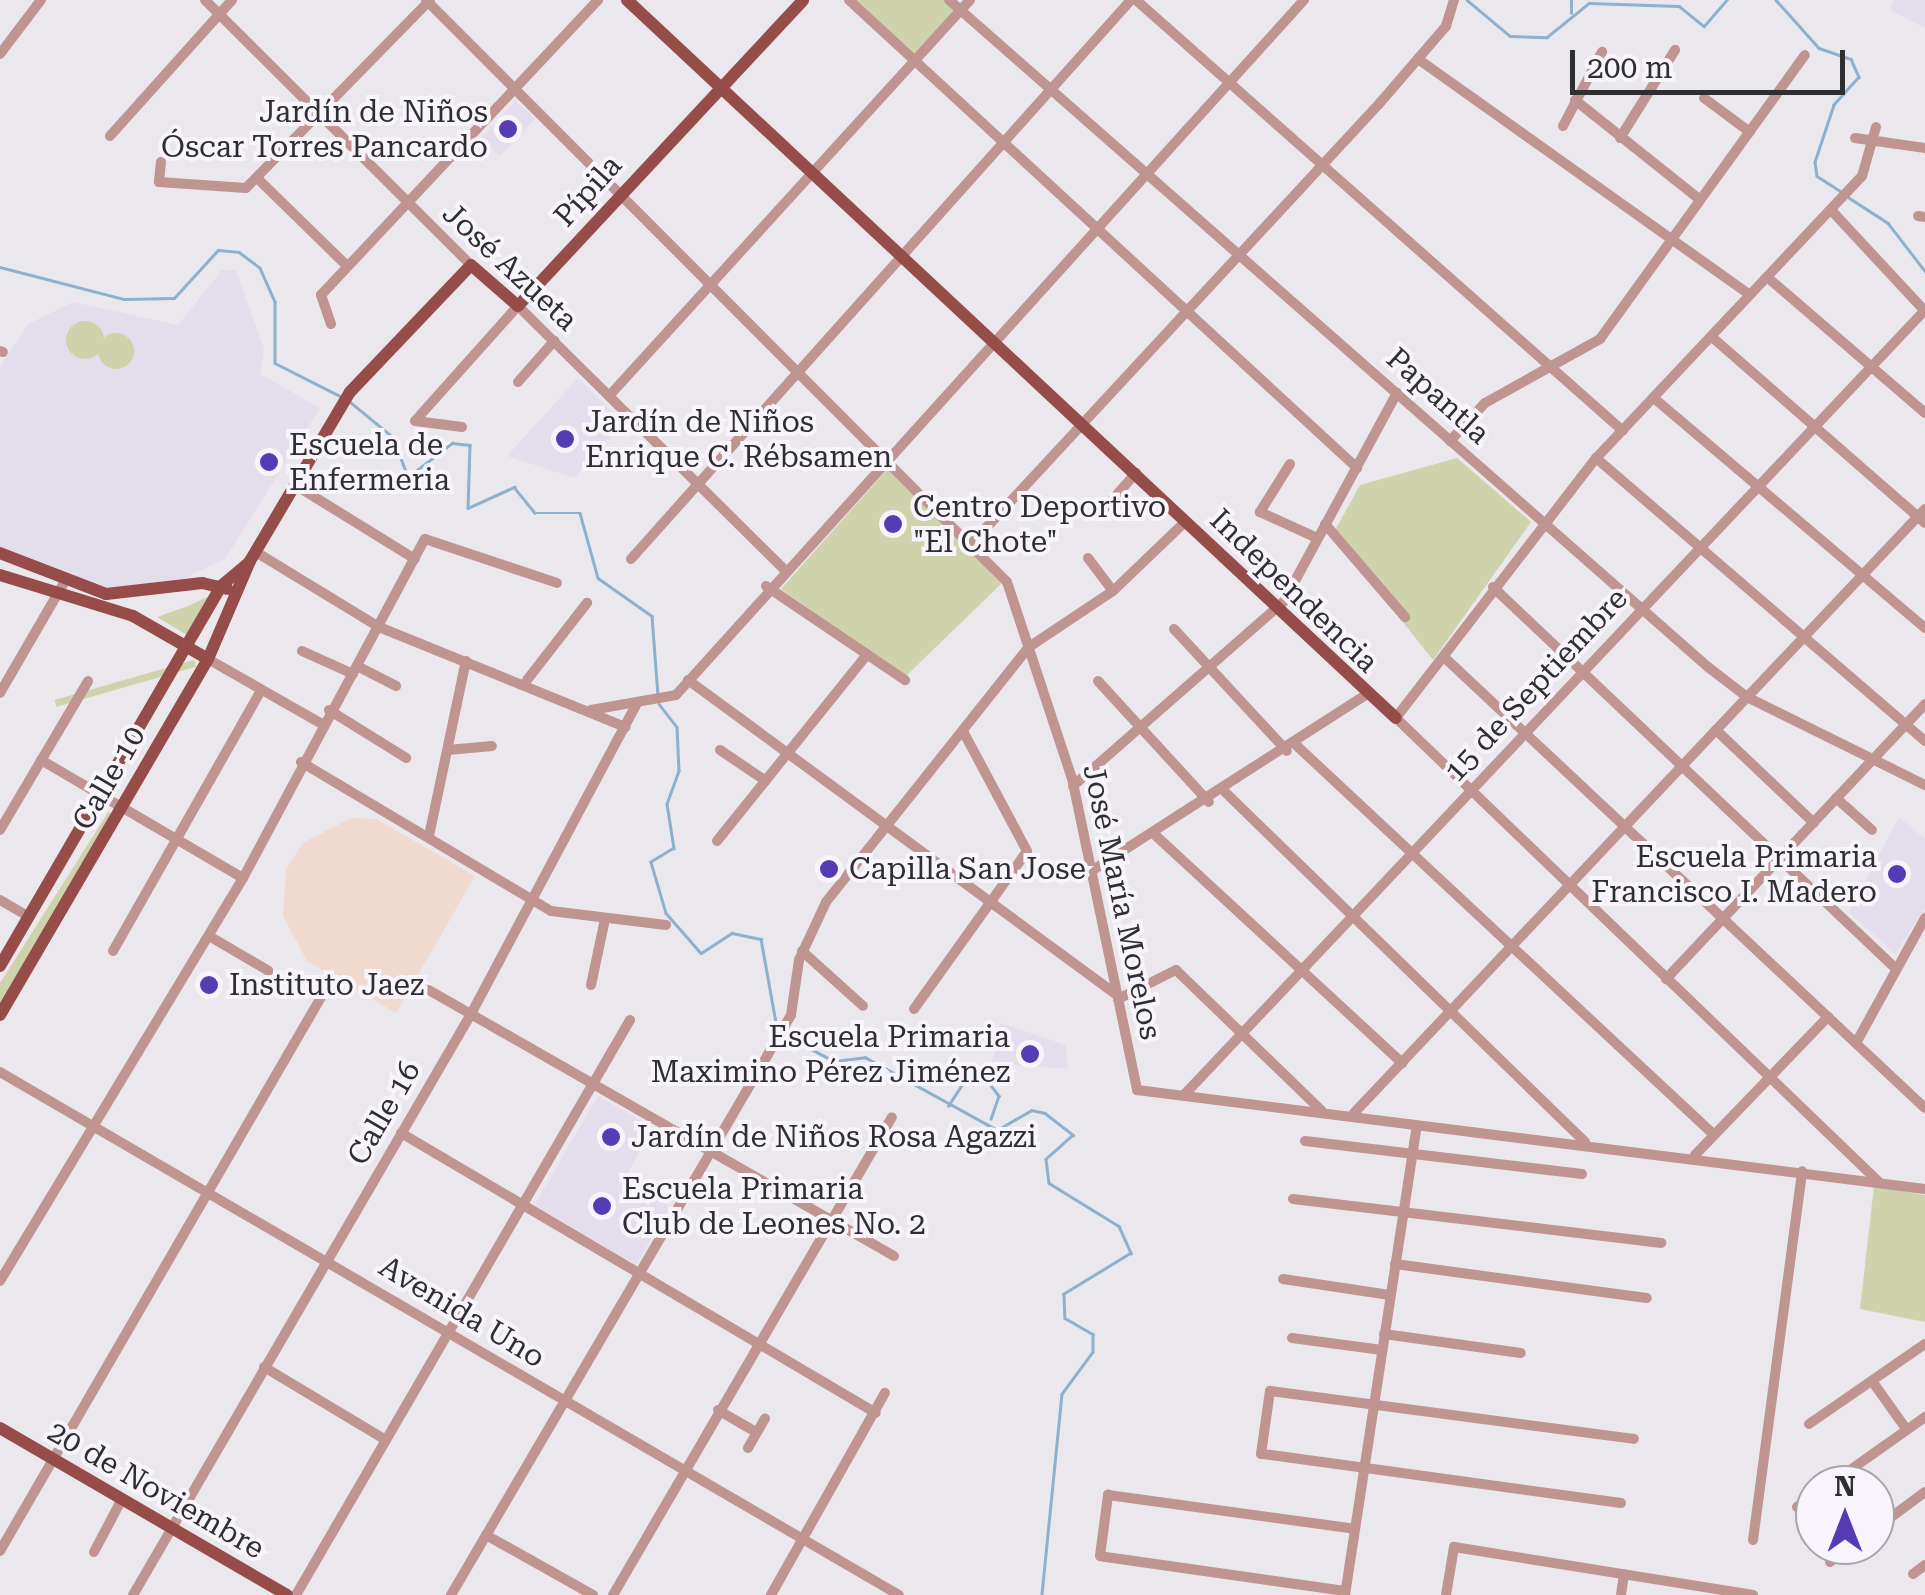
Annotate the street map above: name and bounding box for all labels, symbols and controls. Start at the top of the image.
scale bar [1575,30,1850,92]
text: 200 m [1587,50,1672,85]
place label: Jardín de Niños Óscar Torres Pancardo [161,94,488,164]
marker: Jardín de Niños Óscar Torres Pancardo [497,118,519,140]
street label: Pípila [547,148,629,234]
street label: José Azueta [435,196,585,338]
street label: Papantla [1379,340,1497,452]
place label: Jardín de Niños Enrique C. Rébsamen [585,404,892,474]
place label: Escuela de Enfermeria [289,427,450,498]
marker: Jardín de Niños Enrique C. Rébsamen [554,428,576,450]
marker: Escuela de Enfermeria [258,451,280,473]
place label: Centro Deportivo "El Chote" [913,489,1166,560]
street label: Independencia [1203,502,1385,680]
marker: Centro Deportivo "El Chote" [882,513,904,535]
street label: 15 de Septiembre [1437,581,1635,789]
street label: Calle 10 [65,720,153,836]
street label: José María Morelos [1075,761,1169,1043]
place label: Escuela Primaria Francisco I. Madero [1591,839,1877,910]
place label: Capilla San Jose [849,851,1086,887]
marker: Capilla San Jose [818,858,840,880]
marker: Escuela Primaria Francisco I. Madero [1886,863,1908,885]
place label: Instituto Jaez [229,967,424,1003]
marker: Instituto Jaez [198,974,220,996]
place label: Escuela Primaria Maximino Pérez Jiménez [651,1019,1010,1090]
marker: Escuela Primaria Maximino Pérez Jiménez [1019,1043,1041,1065]
street label: Calle 16 [340,1055,428,1171]
place label: Jardín de Niños Rosa Agazzi [631,1119,1037,1155]
marker: Jardín de Niños Rosa Agazzi [600,1126,622,1148]
place label: Escuela Primaria Club de Leones No. 2 [622,1171,926,1242]
marker: Escuela Primaria Club de Leones No. 2 [591,1195,613,1217]
street label: Avenida Uno [373,1249,551,1375]
street label: 20 de Noviembre [41,1413,271,1567]
north arrow [1795,1465,1895,1565]
text: N [1834,1470,1856,1503]

